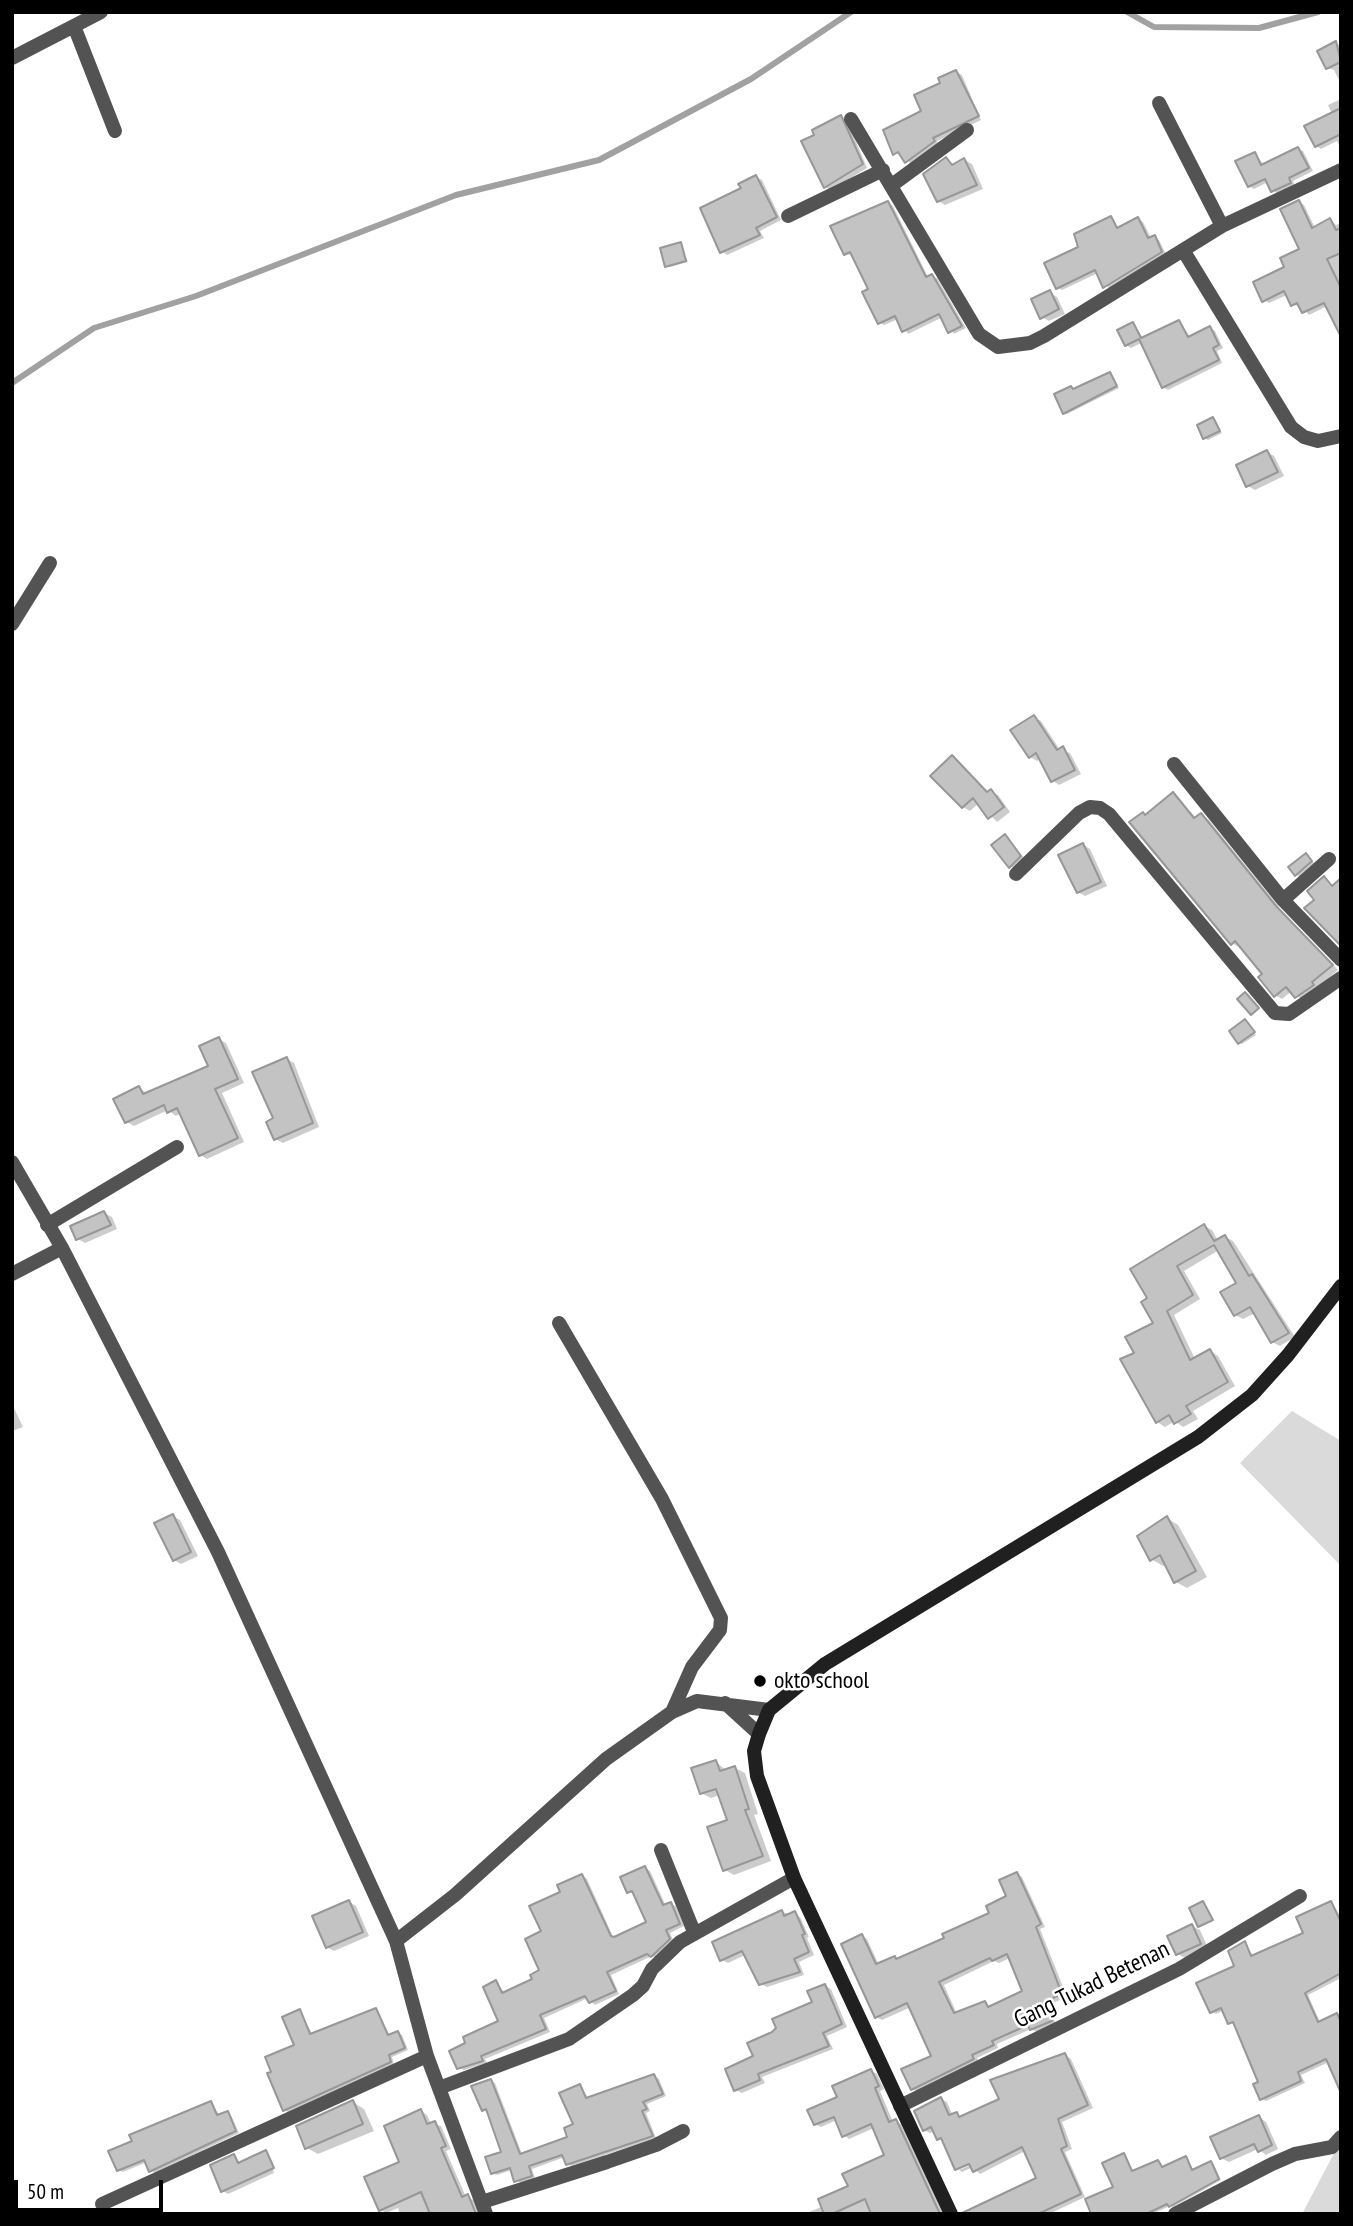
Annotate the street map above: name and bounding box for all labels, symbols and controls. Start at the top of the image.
place label: okto school [774,1667,869,1695]
marker: okto school [752,1673,768,1689]
street label: Gang Tukad Betenan [1010,1935,1174,2035]
scale bar [18,2166,166,2210]
text: 50 m [27,2178,64,2205]

